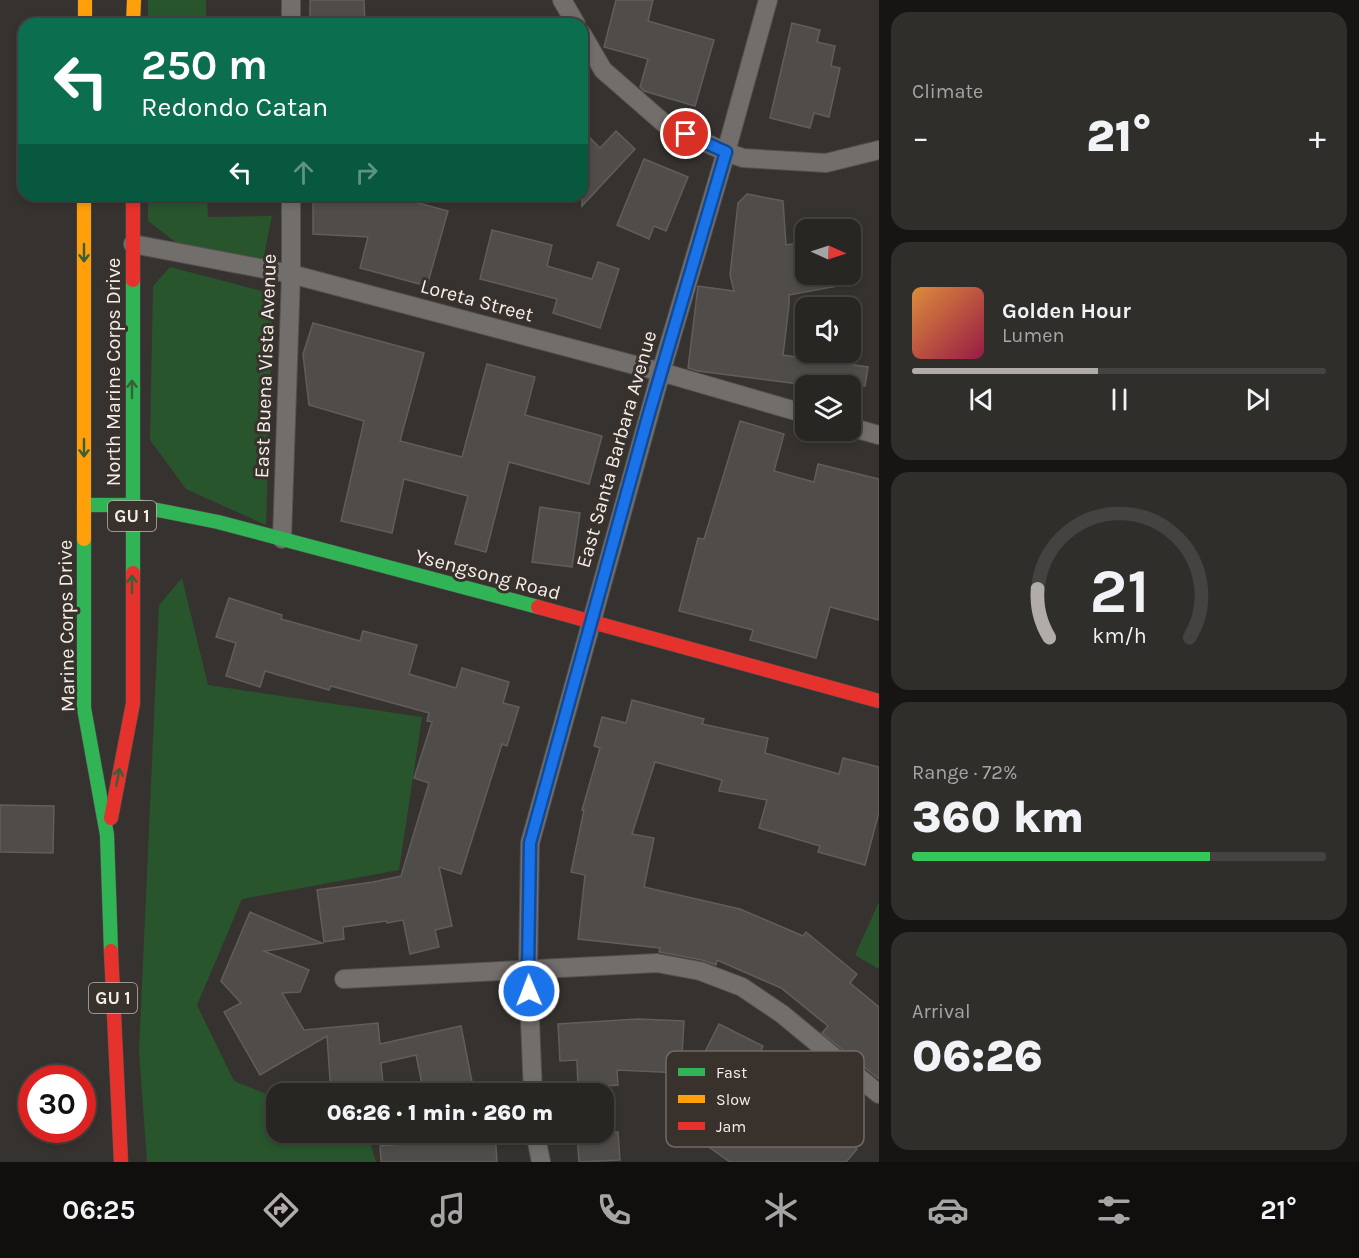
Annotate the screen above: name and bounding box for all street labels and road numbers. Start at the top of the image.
street label: East Buena Vista Avenue [250,253,281,479]
street label: North Marine Corps Drive [102,258,125,486]
street label: Loreta Street [418,274,536,327]
street label: East Santa Barbara Avenue [572,328,661,570]
road number: GU 1 [108,501,156,531]
street label: Marine Corps Drive [53,540,80,712]
street label: Ysengsong Road [413,544,563,605]
road number: GU 1 [89,983,137,1013]

